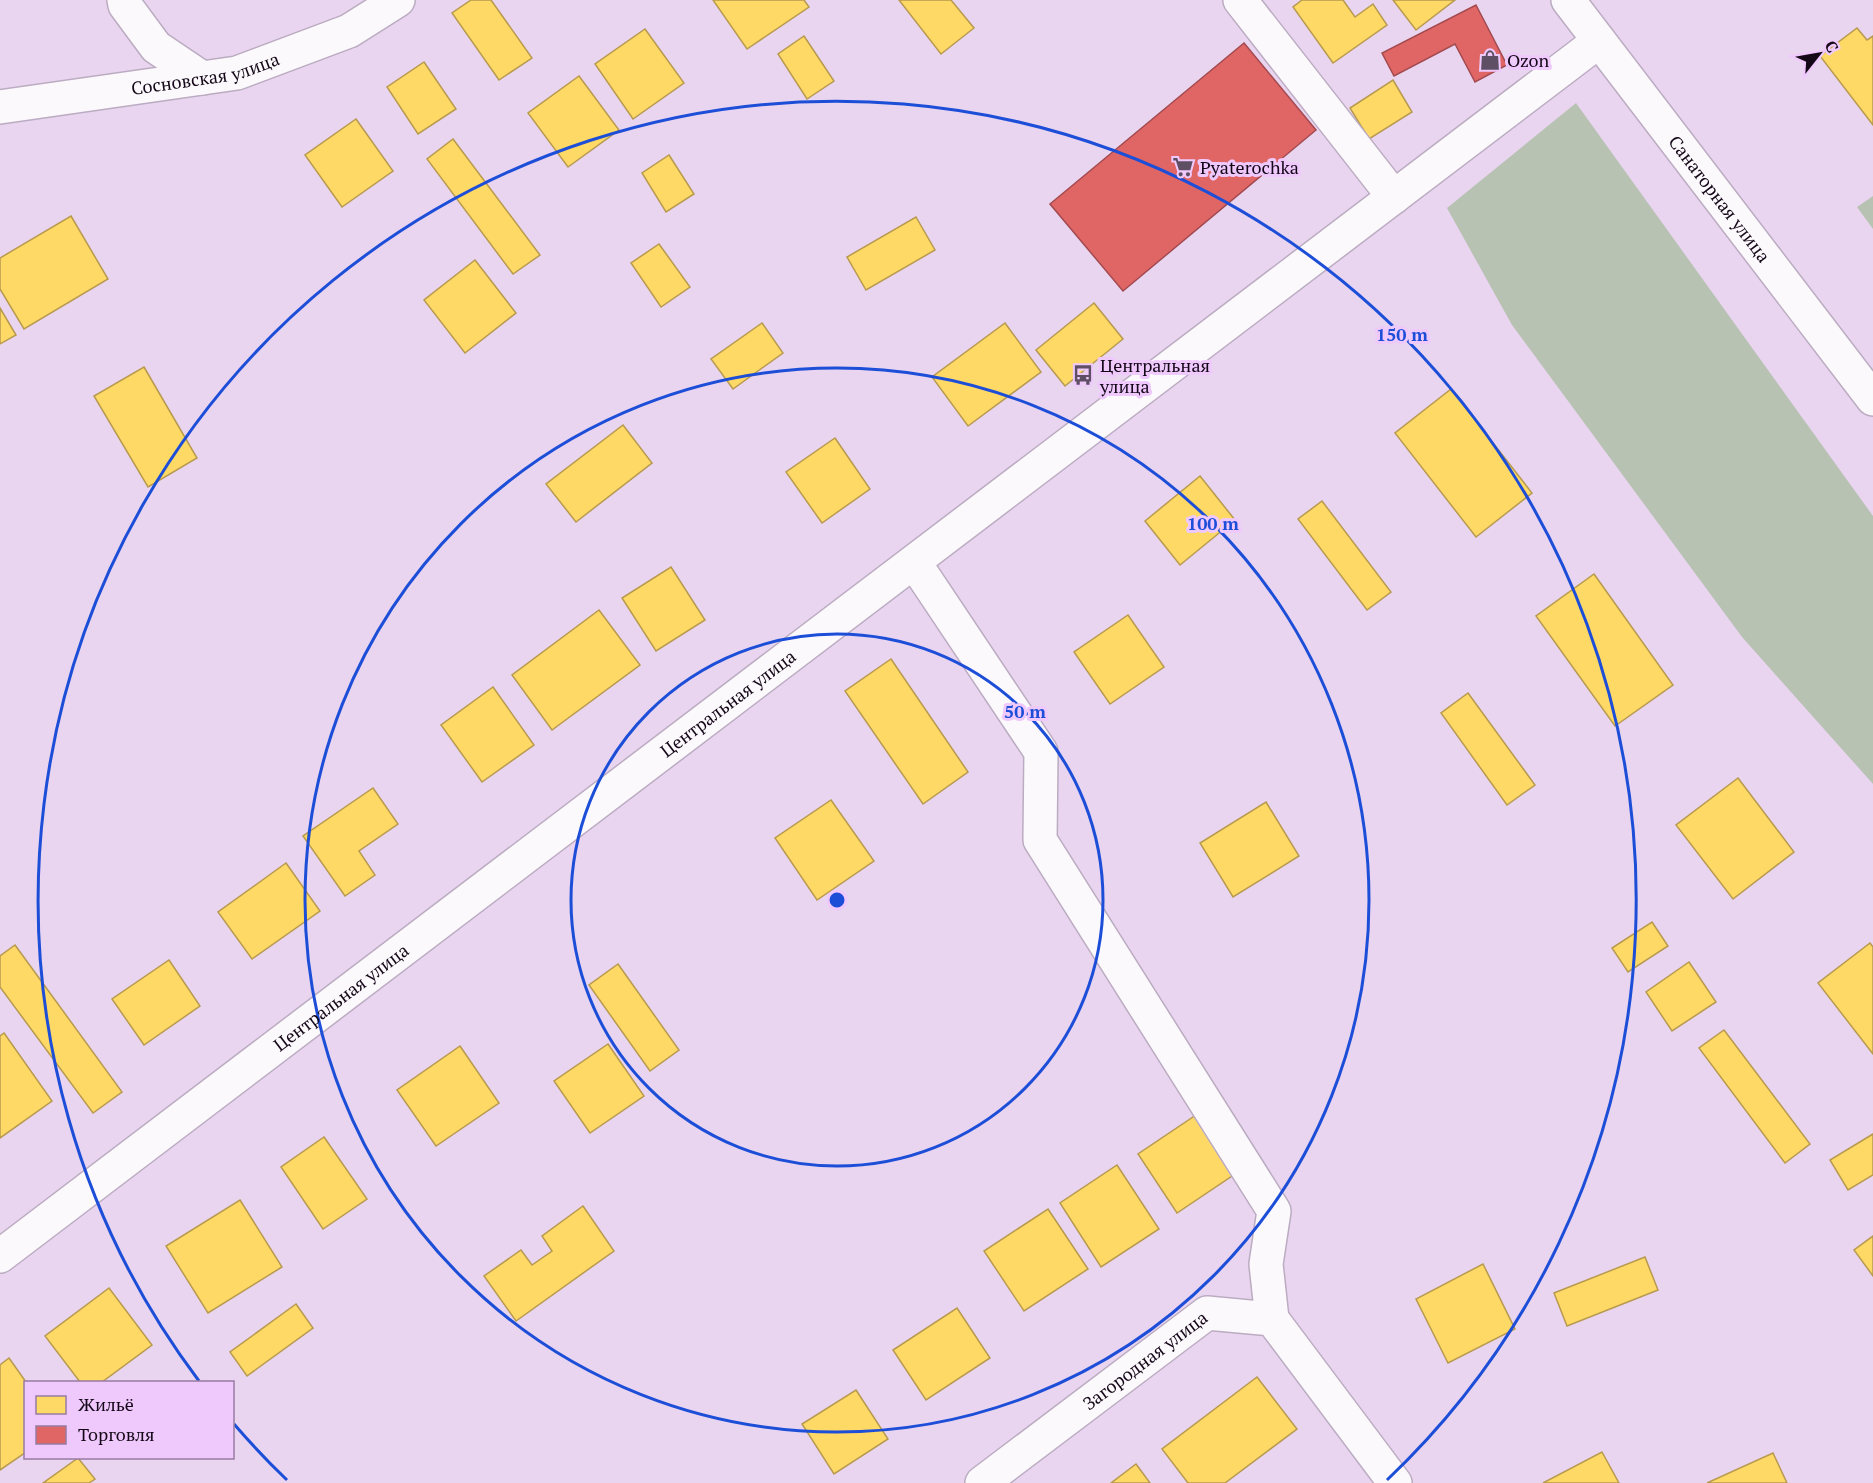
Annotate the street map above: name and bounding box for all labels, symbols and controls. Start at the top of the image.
north arrow [1789,24,1849,84]
text: С [1820,36,1844,56]
street label: Сосновская улица [130,46,282,100]
shop icon: Ozon [1478,48,1502,72]
place label: Ozon [1507,48,1550,72]
street label: Санаторная улица [1664,130,1776,267]
supermarket icon: Pyaterochka [1171,155,1195,179]
place label: Pyaterochka [1200,155,1299,179]
text: 150 m [1376,322,1428,346]
place label: Центральная улица [1099,353,1210,398]
bus stop icon: Центральная улица [1071,363,1095,387]
text: 100 m [1187,511,1239,535]
street label: Центральная улица [655,644,800,762]
text: 50 m [1004,699,1046,723]
centre of rings [827,890,847,910]
street label: Центральная улица [268,938,413,1056]
street label: Загородная улица [1077,1305,1212,1415]
legend [24,1381,234,1459]
text: Жильё [78,1392,134,1416]
text: Торговля [78,1422,155,1446]

